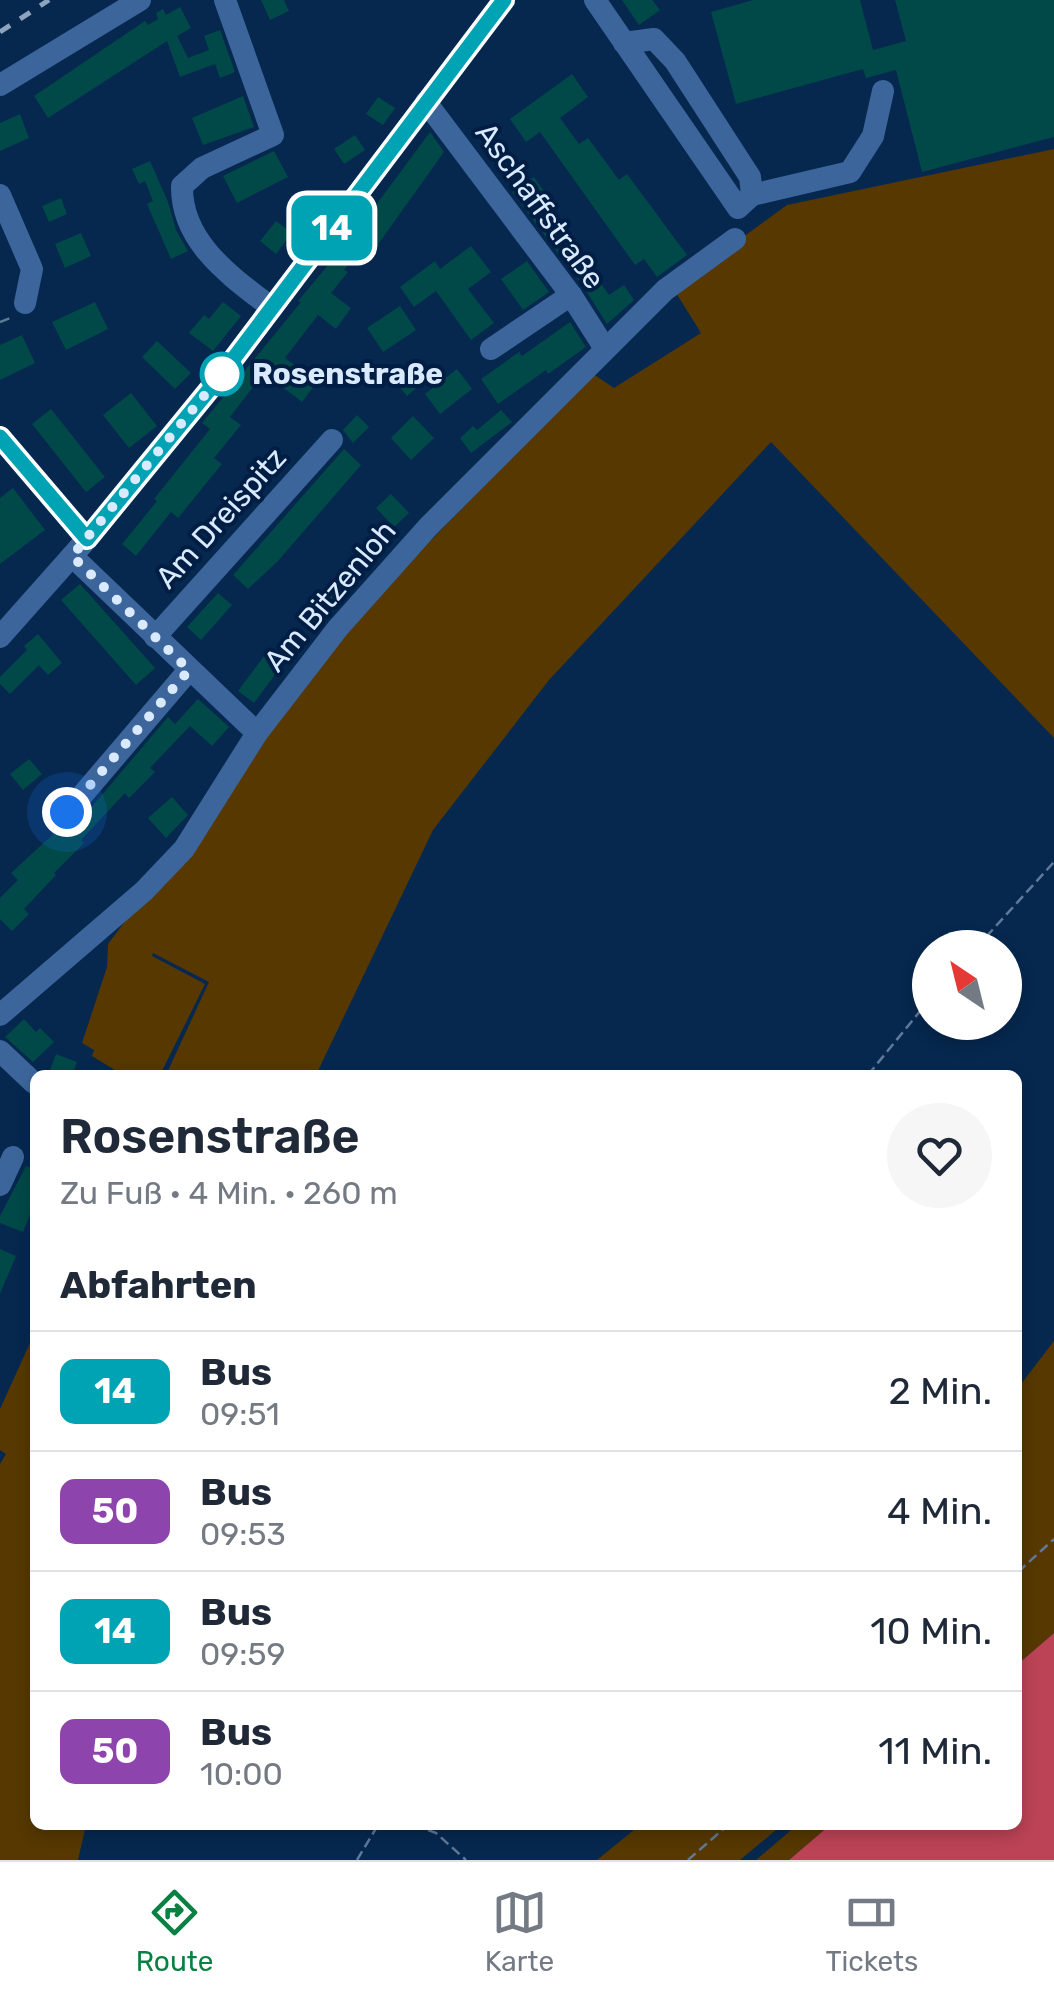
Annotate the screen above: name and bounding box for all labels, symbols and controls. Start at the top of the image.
street label: Aschaffstraße [468,116,612,296]
line badge: 14 [287,196,377,260]
text: 14 [311,207,353,249]
marker: Rosenstraße [201,353,243,395]
place label: Rosenstraße [252,356,443,392]
street label: Am Dreispitz [148,440,294,596]
street label: Am Bitzenloh [256,513,404,679]
your location [42,787,92,837]
north arrow [912,930,1022,1040]
map controls [912,930,1022,1040]
button: heart [887,1103,992,1208]
text: Rosenstraße [60,1108,360,1165]
text: Zu Fuß · 4 Min. · 260 m [60,1174,398,1212]
text: Abfahrten [60,1262,257,1308]
text: Bus [200,1349,272,1395]
text: 2 Min. [888,1368,992,1414]
text: 14 [94,1370,136,1412]
text: 09:51 [200,1395,280,1433]
text: Bus [200,1469,272,1515]
text: 4 Min. [887,1488,992,1534]
text: 50 [92,1490,138,1532]
text: 09:53 [200,1515,286,1553]
text: Bus [200,1589,272,1635]
text: 10 Min. [870,1608,992,1654]
text: 14 [94,1610,136,1652]
text: 09:59 [200,1635,285,1673]
text: Bus [200,1709,272,1755]
text: 11 Min. [878,1728,992,1774]
text: 50 [92,1730,138,1772]
text: 10:00 [200,1755,283,1793]
tab: Route [136,1885,213,1978]
tab: Karte [485,1885,554,1978]
tab: Tickets [825,1885,918,1978]

